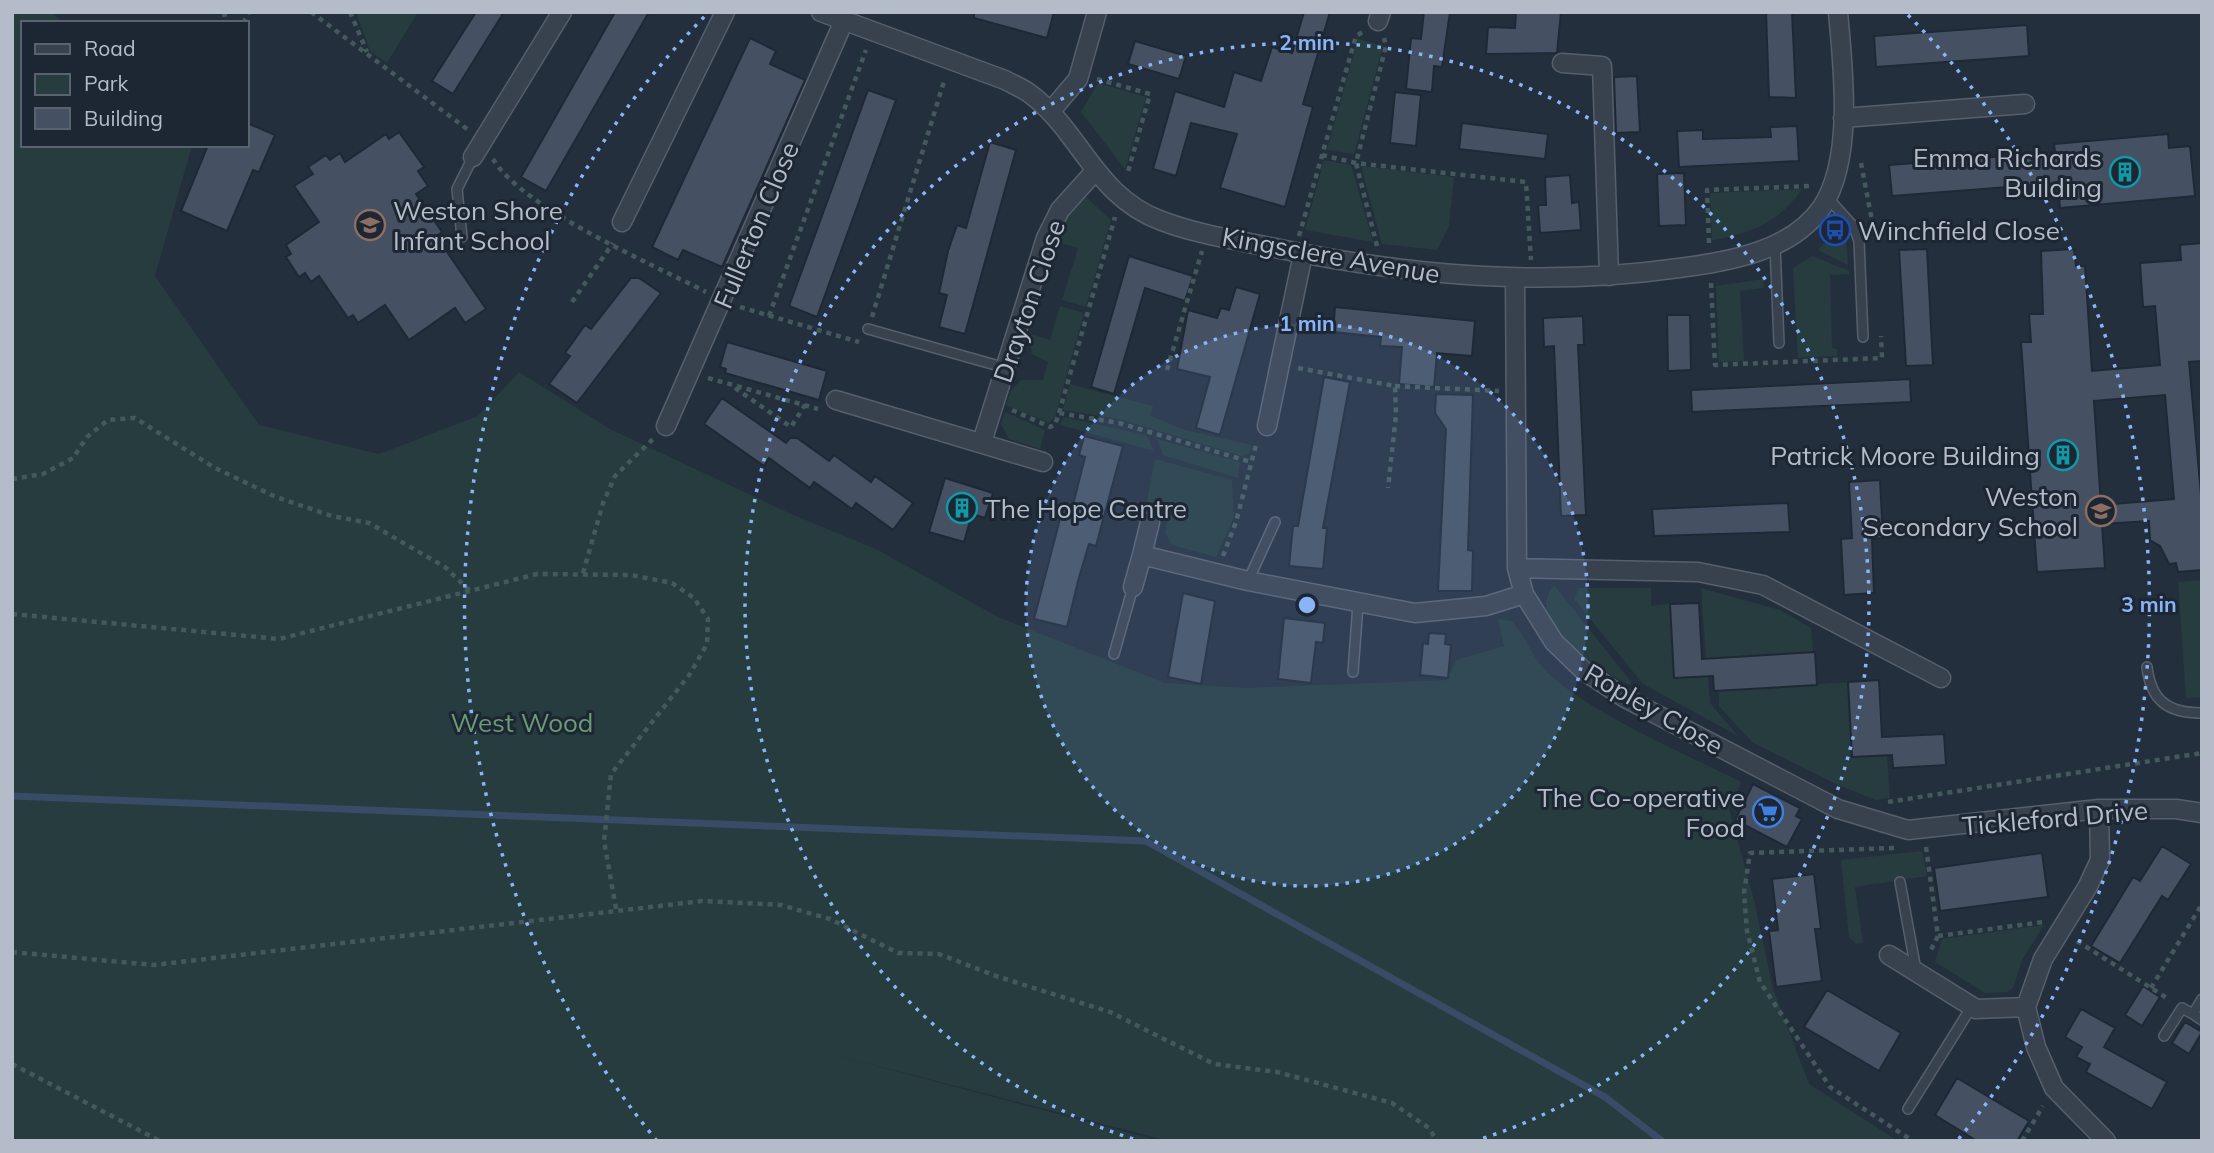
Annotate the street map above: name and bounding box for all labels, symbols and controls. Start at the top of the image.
legend [21,21,248,147]
text: 2 min [1279,29,1335,55]
text: Road [84,35,135,61]
text: Park [84,70,128,96]
text: Building [84,105,163,131]
street label: Fullerton Close [706,137,806,313]
place label: Emma Richards Building [1913,141,2102,204]
building icon: Emma Richards Building [2108,155,2142,189]
place label: Weston Shore Infant School [393,194,563,257]
school or university icon: Weston Shore Infant School [353,208,387,242]
bus stop icon: Winchfield Close [1818,213,1852,247]
place label: Winchfield Close [1858,214,2060,247]
street label: Drayton Close [986,215,1072,387]
street label: Kingsclere Avenue [1220,220,1442,290]
text: 1 min [1279,310,1335,336]
building icon: Patrick Moore Building [2046,438,2080,472]
place label: Patrick Moore Building [1770,439,2040,472]
place label: Weston Secondary School [1863,480,2078,543]
building icon: The Hope Centre [945,491,979,525]
place label: The Hope Centre [985,492,1187,525]
school or university icon: Weston Secondary School [2084,494,2118,528]
text: 3 min [2121,591,2177,617]
centre of rings [1295,593,1319,617]
street label: Ropley Close [1579,656,1729,762]
park label: West Wood [451,706,593,739]
place label: The Co-operative Food [1537,781,1745,844]
street label: Tickleford Drive [1961,793,2149,843]
supermarket icon: The Co-operative Food [1751,795,1785,829]

